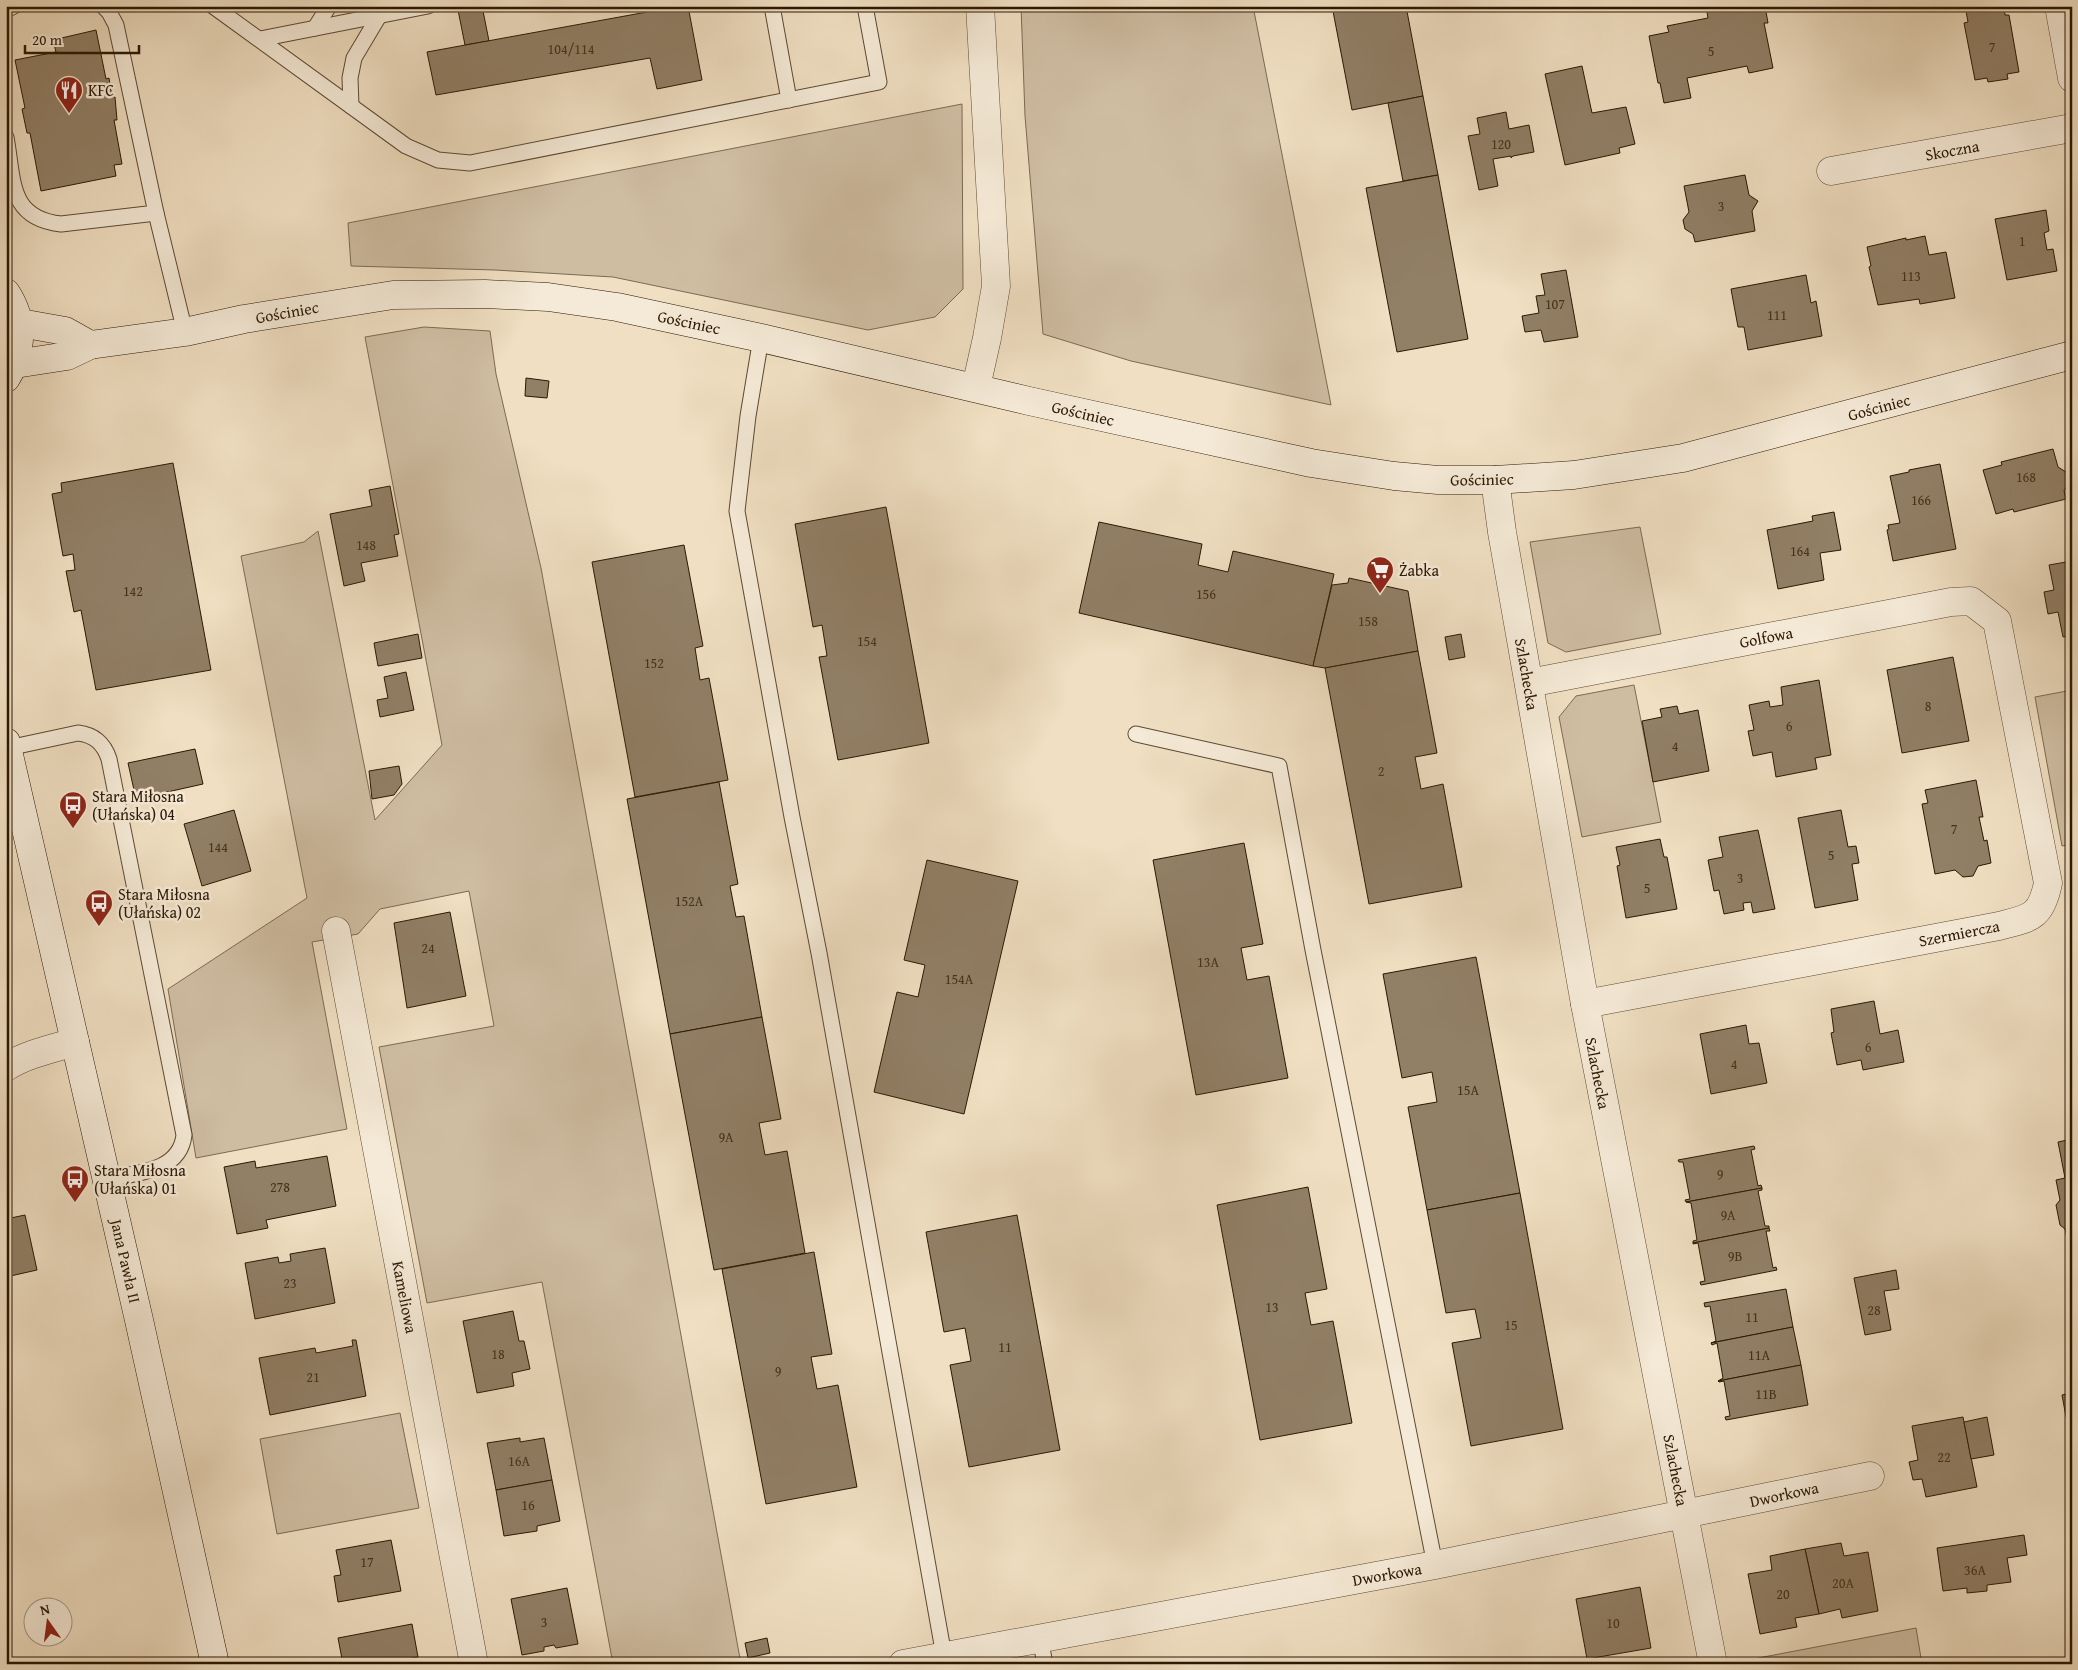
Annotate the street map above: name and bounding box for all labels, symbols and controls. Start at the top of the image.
scale bar [25,22,139,54]
text: 20 m [32,29,63,50]
house number: 7 [1989,37,1996,57]
house number: 104/114 [547,39,595,59]
house number: 5 [1708,41,1714,61]
restaurant icon: KFC [54,75,84,114]
place label: KFC [88,78,114,102]
street label: Skoczna [1923,133,1981,167]
house number: 120 [1491,134,1511,154]
house number: 3 [1718,196,1724,216]
house number: 1 [2019,231,2025,251]
house number: 113 [1901,266,1921,286]
house number: 107 [1545,294,1565,314]
street label: Gościniec [254,295,320,329]
street label: Gościniec [655,304,723,340]
house number: 111 [1767,305,1787,325]
street label: Gościniec [1845,387,1913,427]
street label: Gościniec [1049,394,1117,432]
street label: Gościniec [1450,466,1514,492]
house number: 168 [2016,467,2036,487]
house number: 166 [1911,490,1931,510]
house number: 148 [356,535,376,555]
house number: 164 [1790,541,1810,561]
supermarket icon: Żabka [1365,555,1395,594]
place label: Żabka [1399,558,1439,582]
house number: 142 [123,581,143,601]
house number: 156 [1196,584,1216,604]
house number: 158 [1358,611,1378,631]
street label: Golfowa [1737,620,1795,654]
house number: 154 [857,631,877,651]
street label: Szlachecka [1509,636,1545,712]
house number: 152 [644,653,664,673]
house number: 8 [1925,696,1932,716]
house number: 6 [1786,716,1793,736]
house number: 4 [1672,736,1679,756]
house number: 2 [1378,761,1384,781]
place label: Stara Miłosna (Ułańska) 04 [92,784,184,826]
bus stop icon: Stara Miłosna (Ułańska) 04 [58,790,88,829]
house number: 7 [1951,819,1958,839]
house number: 144 [208,837,228,857]
house number: 5 [1828,845,1834,865]
house number: 3 [1737,868,1743,888]
house number: 5 [1644,878,1650,898]
place label: Stara Miłosna (Ułańska) 02 [118,882,210,924]
bus stop icon: Stara Miłosna (Ułańska) 02 [84,888,114,927]
house number: 152A [675,891,704,911]
street label: Szermiercza [1916,913,2002,953]
house number: 24 [421,938,435,958]
house number: 13A [1197,952,1219,972]
house number: 154A [945,969,974,989]
street label: Szlachecka [1579,1035,1617,1111]
house number: 6 [1865,1037,1872,1057]
house number: 4 [1731,1054,1738,1074]
house number: 15A [1457,1080,1479,1100]
house number: 9A [718,1127,734,1147]
place label: Stara Miłosna (Ułańska) 01 [94,1158,186,1200]
bus stop icon: Stara Miłosna (Ułańska) 01 [60,1164,90,1203]
house number: 9 [1717,1164,1724,1184]
house number: 278 [270,1177,290,1197]
house number: 9A [1720,1205,1736,1225]
street label: Jana Pawła II [104,1215,147,1305]
house number: 9B [1728,1246,1742,1266]
street label: Kameliowa [386,1259,424,1336]
house number: 23 [283,1273,297,1293]
house number: 13 [1265,1297,1279,1317]
house number: 28 [1867,1300,1881,1320]
house number: 11 [1745,1307,1759,1327]
house number: 15 [1504,1315,1518,1335]
house number: 11 [998,1337,1012,1357]
house number: 18 [491,1344,505,1364]
house number: 11A [1748,1345,1770,1365]
house number: 9 [775,1361,782,1381]
house number: 21 [306,1367,320,1387]
house number: 11B [1755,1384,1777,1404]
street label: Szlachecka [1657,1432,1695,1508]
house number: 22 [1937,1447,1951,1467]
house number: 16A [508,1451,530,1471]
street label: Dworkowa [1747,1475,1821,1513]
house number: 16 [521,1495,535,1515]
house number: 17 [360,1552,374,1572]
street label: Dworkowa [1350,1556,1424,1592]
house number: 36A [1964,1560,1986,1580]
house number: 20A [1832,1573,1854,1593]
house number: 20 [1776,1584,1790,1604]
north arrow [22,1598,72,1648]
text: N [38,1598,52,1620]
house number: 3 [541,1612,547,1632]
house number: 10 [1606,1613,1620,1633]

